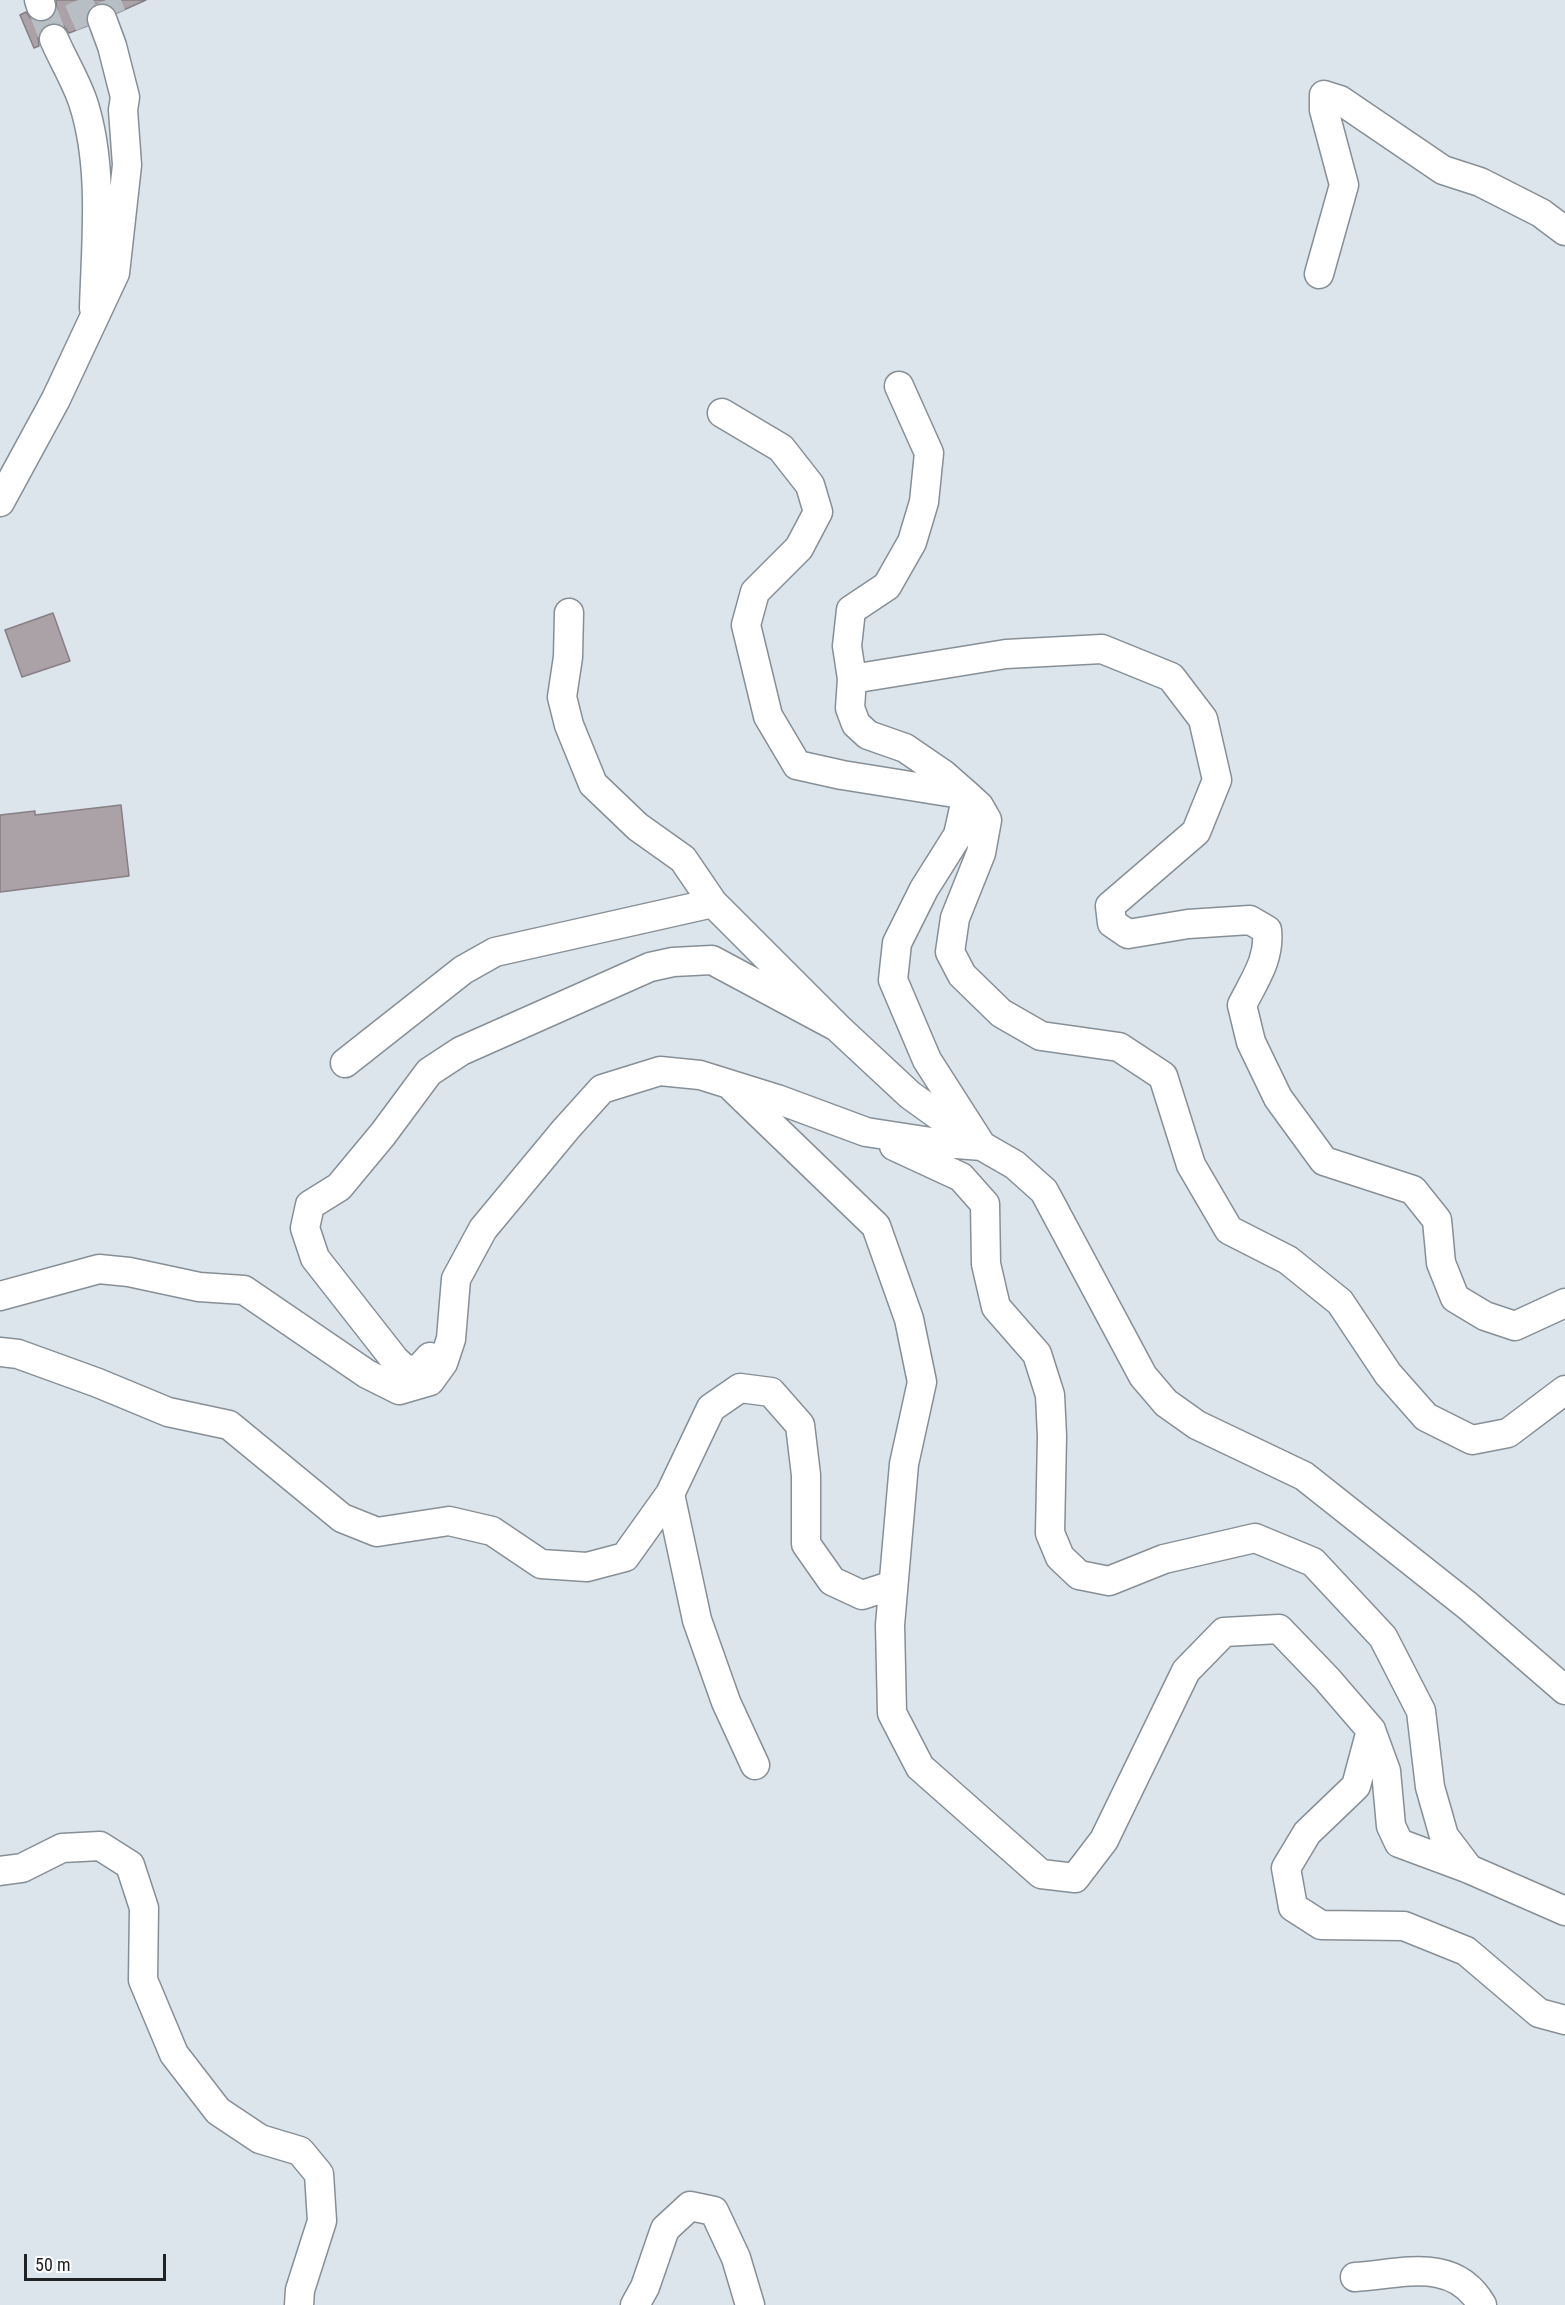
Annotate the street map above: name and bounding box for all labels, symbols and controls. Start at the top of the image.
scale bar [27,2242,170,2280]
text: 50 m [35,2254,70,2275]

